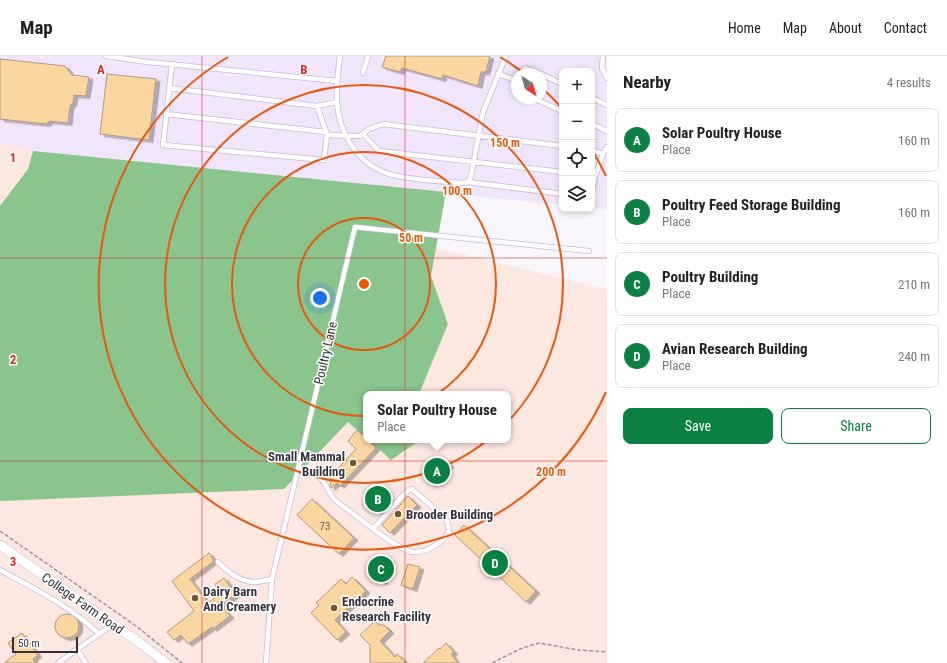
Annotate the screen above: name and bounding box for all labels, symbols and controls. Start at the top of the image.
text: Map [20,16,53,39]
text: Home [728,20,761,36]
text: Map [783,20,807,36]
text: About [829,20,862,36]
text: Contact [884,20,927,36]
text: A [97,62,105,77]
text: B [300,62,308,77]
north arrow [511,68,547,104]
map controls [559,68,595,212]
button: + [559,68,595,104]
text: Nearby [623,72,671,92]
text: 4 results [887,75,931,90]
button: − [559,104,595,140]
text: Solar Poultry House [662,124,782,142]
text: A [633,133,641,148]
text: 160 m [898,133,930,148]
text: 150 m [490,136,520,150]
button: locate [559,140,595,176]
text: Place [662,142,691,157]
text: 1 [10,150,16,165]
button: layers [559,176,595,212]
text: 100 m [442,184,472,198]
text: Poultry Feed Storage Building [662,196,841,214]
text: B [633,205,641,220]
text: 160 m [898,205,930,220]
text: Place [662,214,691,229]
text: 50 m [399,231,423,245]
text: Poultry Building [662,268,758,286]
centre of rings [357,277,371,291]
text: C [633,277,641,292]
text: 210 m [898,277,930,292]
text: Place [662,286,691,301]
your location [310,288,330,308]
street label: Poultry Lane [311,320,340,386]
text: Avian Research Building [662,340,808,358]
text: D [633,349,641,364]
text: 240 m [898,349,930,364]
text: 2 [10,352,17,367]
text: Place [662,358,691,373]
popup [363,391,511,443]
text: Solar Poultry House [377,401,497,419]
button: Save [623,408,773,444]
button: Share [781,408,931,444]
text: Place [377,419,406,434]
place label: Small Mammal Building [268,449,345,479]
pin: A [424,456,450,486]
marker: Small Mammal Building [348,458,358,468]
text: 200 m [536,465,566,479]
pin: B [365,484,391,514]
place label: Brooder Building [406,507,493,522]
marker: Brooder Building [393,509,403,519]
house number: 73 [320,520,330,533]
pin: D [482,548,508,578]
text: 3 [10,554,16,569]
pin: C [368,554,394,584]
street label: College Farm Road [39,570,127,637]
place label: Dairy Barn And Creamery [203,584,277,614]
marker: Dairy Barn And Creamery [190,593,200,603]
place label: Endocrine Research Facility [342,594,431,624]
marker: Endocrine Research Facility [329,603,339,613]
scale bar [12,635,78,654]
text: 50 m [18,637,40,650]

